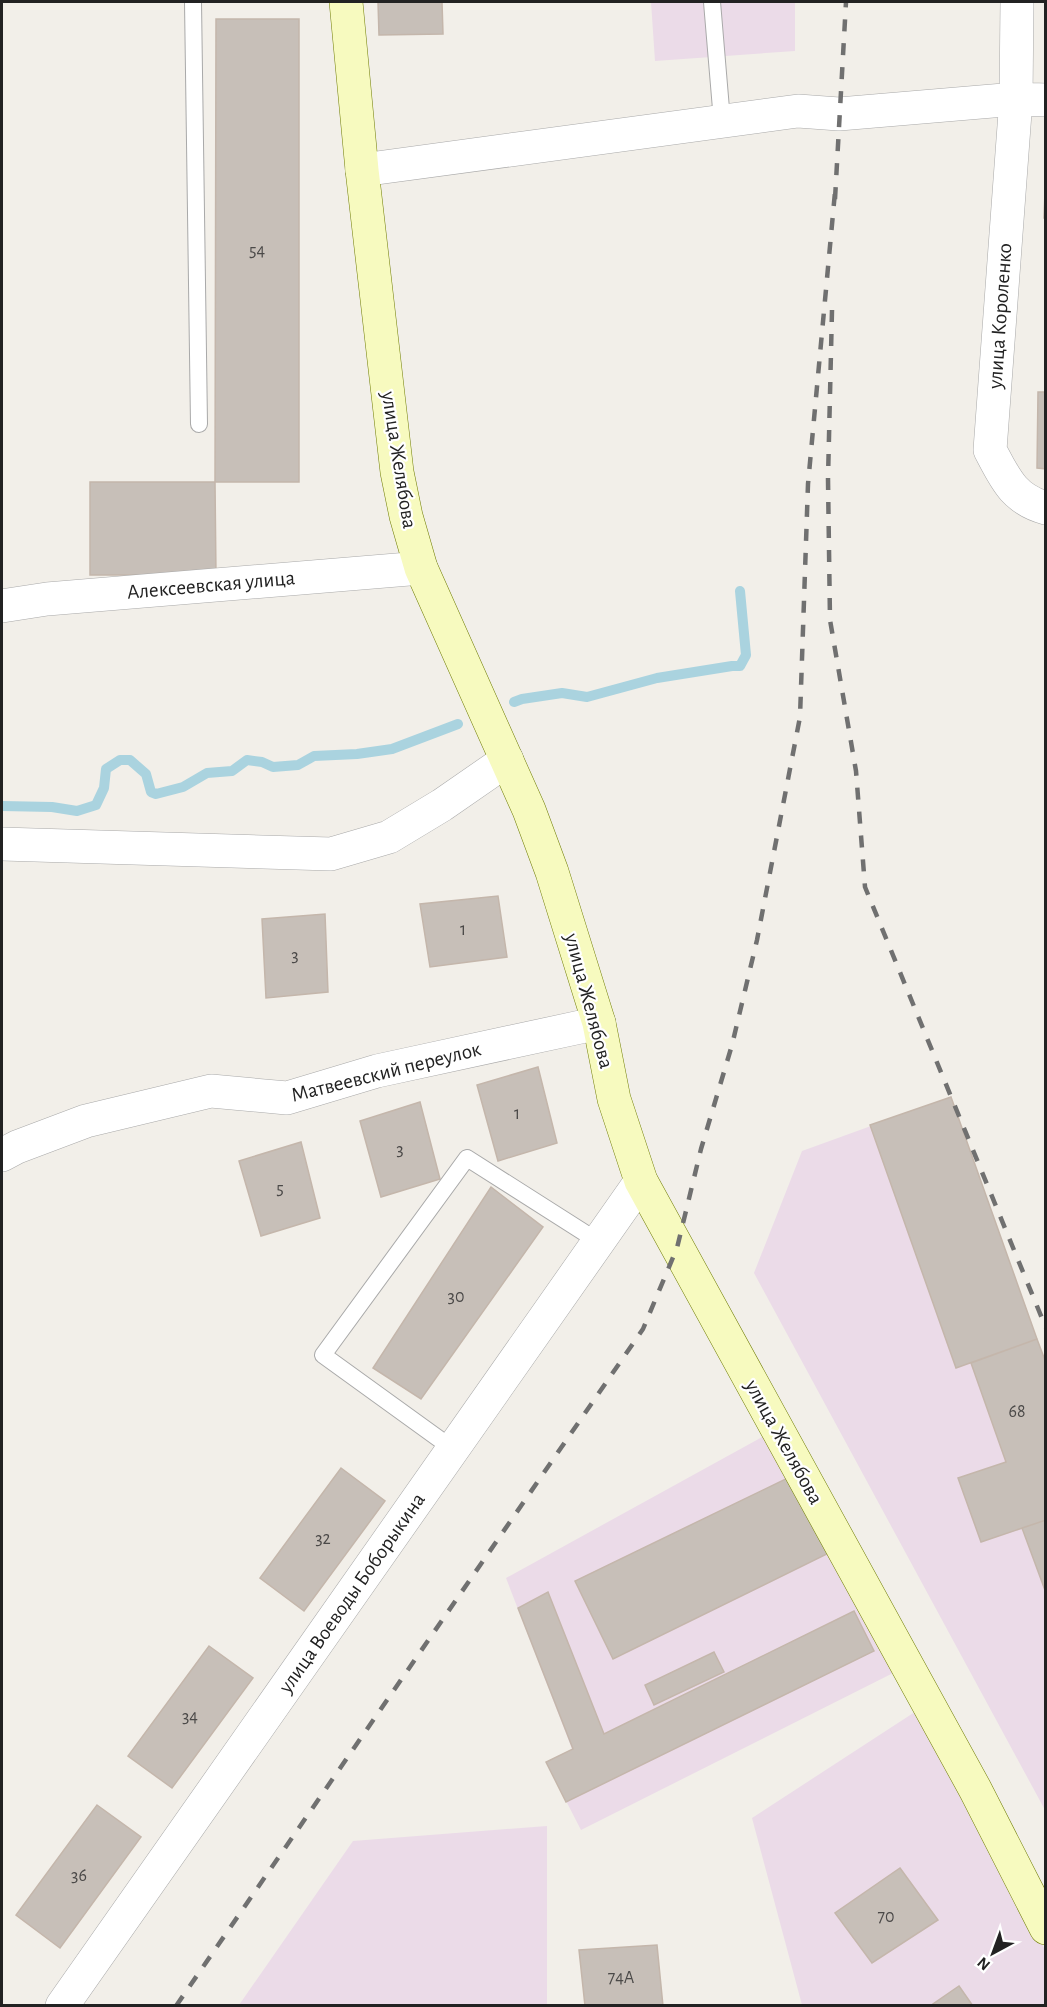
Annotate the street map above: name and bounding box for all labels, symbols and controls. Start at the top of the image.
house number: 54 [249,242,265,260]
street label: улица Короленко [984,242,1016,391]
street label: улица Желябова [378,389,420,531]
street label: Алексеевская улица [126,567,296,603]
house number: 1 [460,921,466,939]
street label: улица Желябова [561,930,617,1071]
house number: 3 [291,947,299,965]
street label: Матвеевский переулок [289,1038,483,1106]
house number: 1 [514,1105,520,1123]
house number: 3 [396,1141,404,1159]
house number: 5 [276,1180,284,1198]
house number: 30 [448,1288,464,1306]
street label: улица Желябова [741,1375,827,1508]
house number: 68 [1009,1403,1026,1421]
street label: улица Воеводы Боборыкина [274,1489,429,1698]
house number: 32 [315,1530,331,1548]
house number: 34 [182,1708,198,1726]
house number: 36 [71,1867,87,1885]
house number: 70 [877,1908,895,1926]
north arrow [963,1923,1023,1983]
text: N [974,1954,993,1973]
house number: 74А [608,1969,635,1987]

